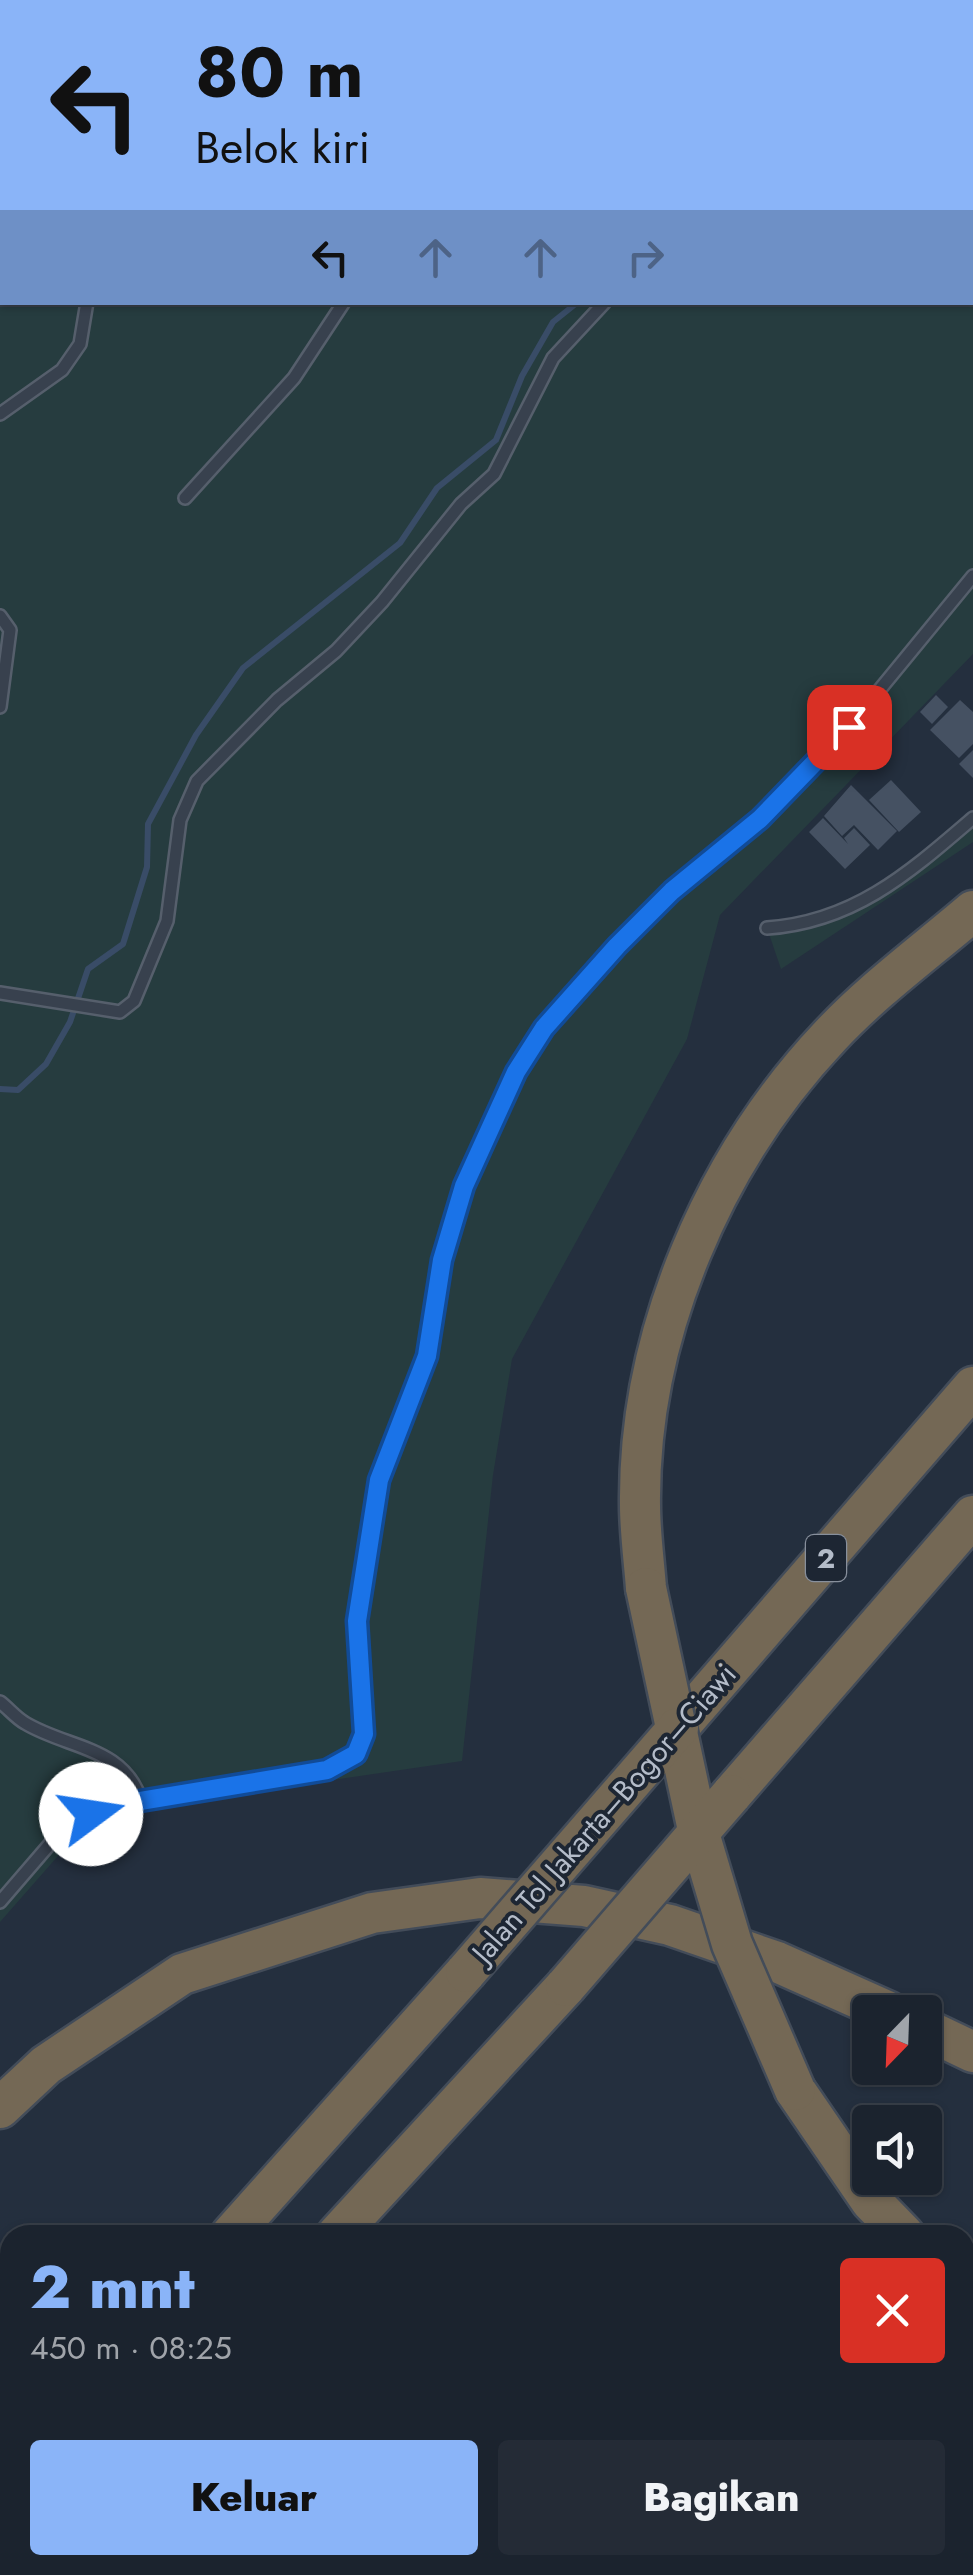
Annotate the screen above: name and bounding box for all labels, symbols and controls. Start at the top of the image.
text: 80 m [195,22,364,123]
icon: left [30,40,160,170]
text: Belok kiri [195,115,370,180]
icon: left [303,230,358,285]
icon: ahead [408,230,463,285]
icon: ahead [513,230,568,285]
icon: right [618,230,673,285]
pin [807,685,892,770]
icon: arrive [822,700,877,755]
road number: 2 [806,1535,846,1581]
street label: Jalan Tol Jakarta–Bogor–Ciawi [459,1654,746,1975]
position arrow [39,1762,143,1866]
north arrow [852,1995,942,2085]
map controls [852,1995,942,2195]
button: sound [852,2105,942,2195]
text: 2 mnt [30,2244,195,2331]
button: close [840,2258,945,2363]
text: 450 m · 08:25 [30,2325,232,2371]
button: Keluar [30,2440,478,2555]
button: Bagikan [498,2440,945,2555]

